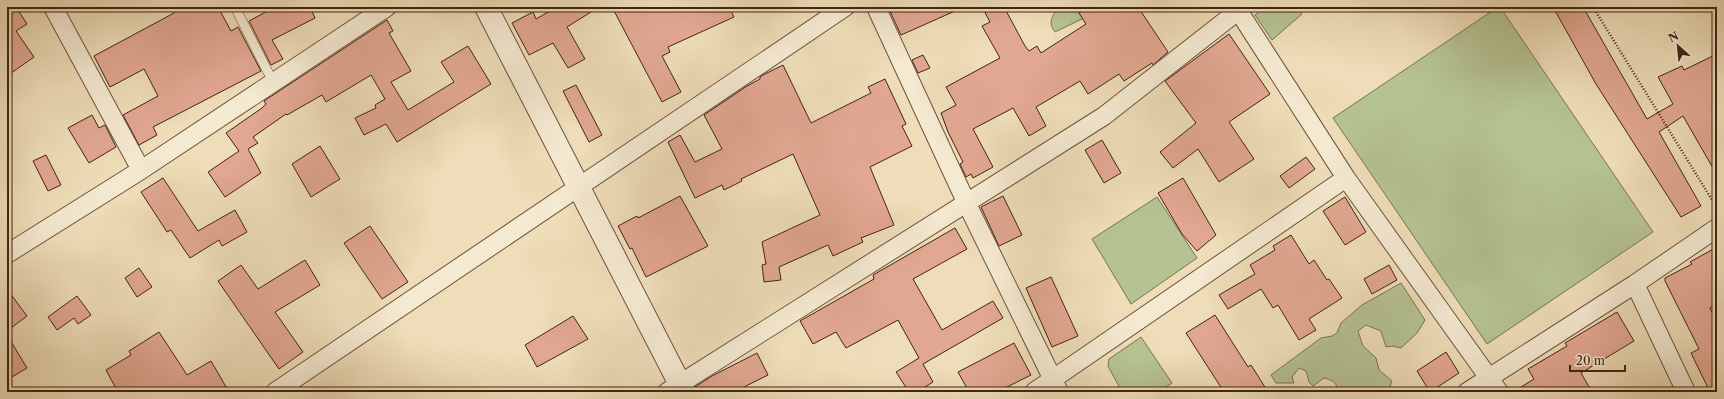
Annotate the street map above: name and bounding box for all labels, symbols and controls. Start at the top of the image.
north arrow [1658,26,1698,66]
text: N [1666,28,1681,45]
scale bar [1570,347,1625,373]
text: 20 m [1576,353,1605,368]

